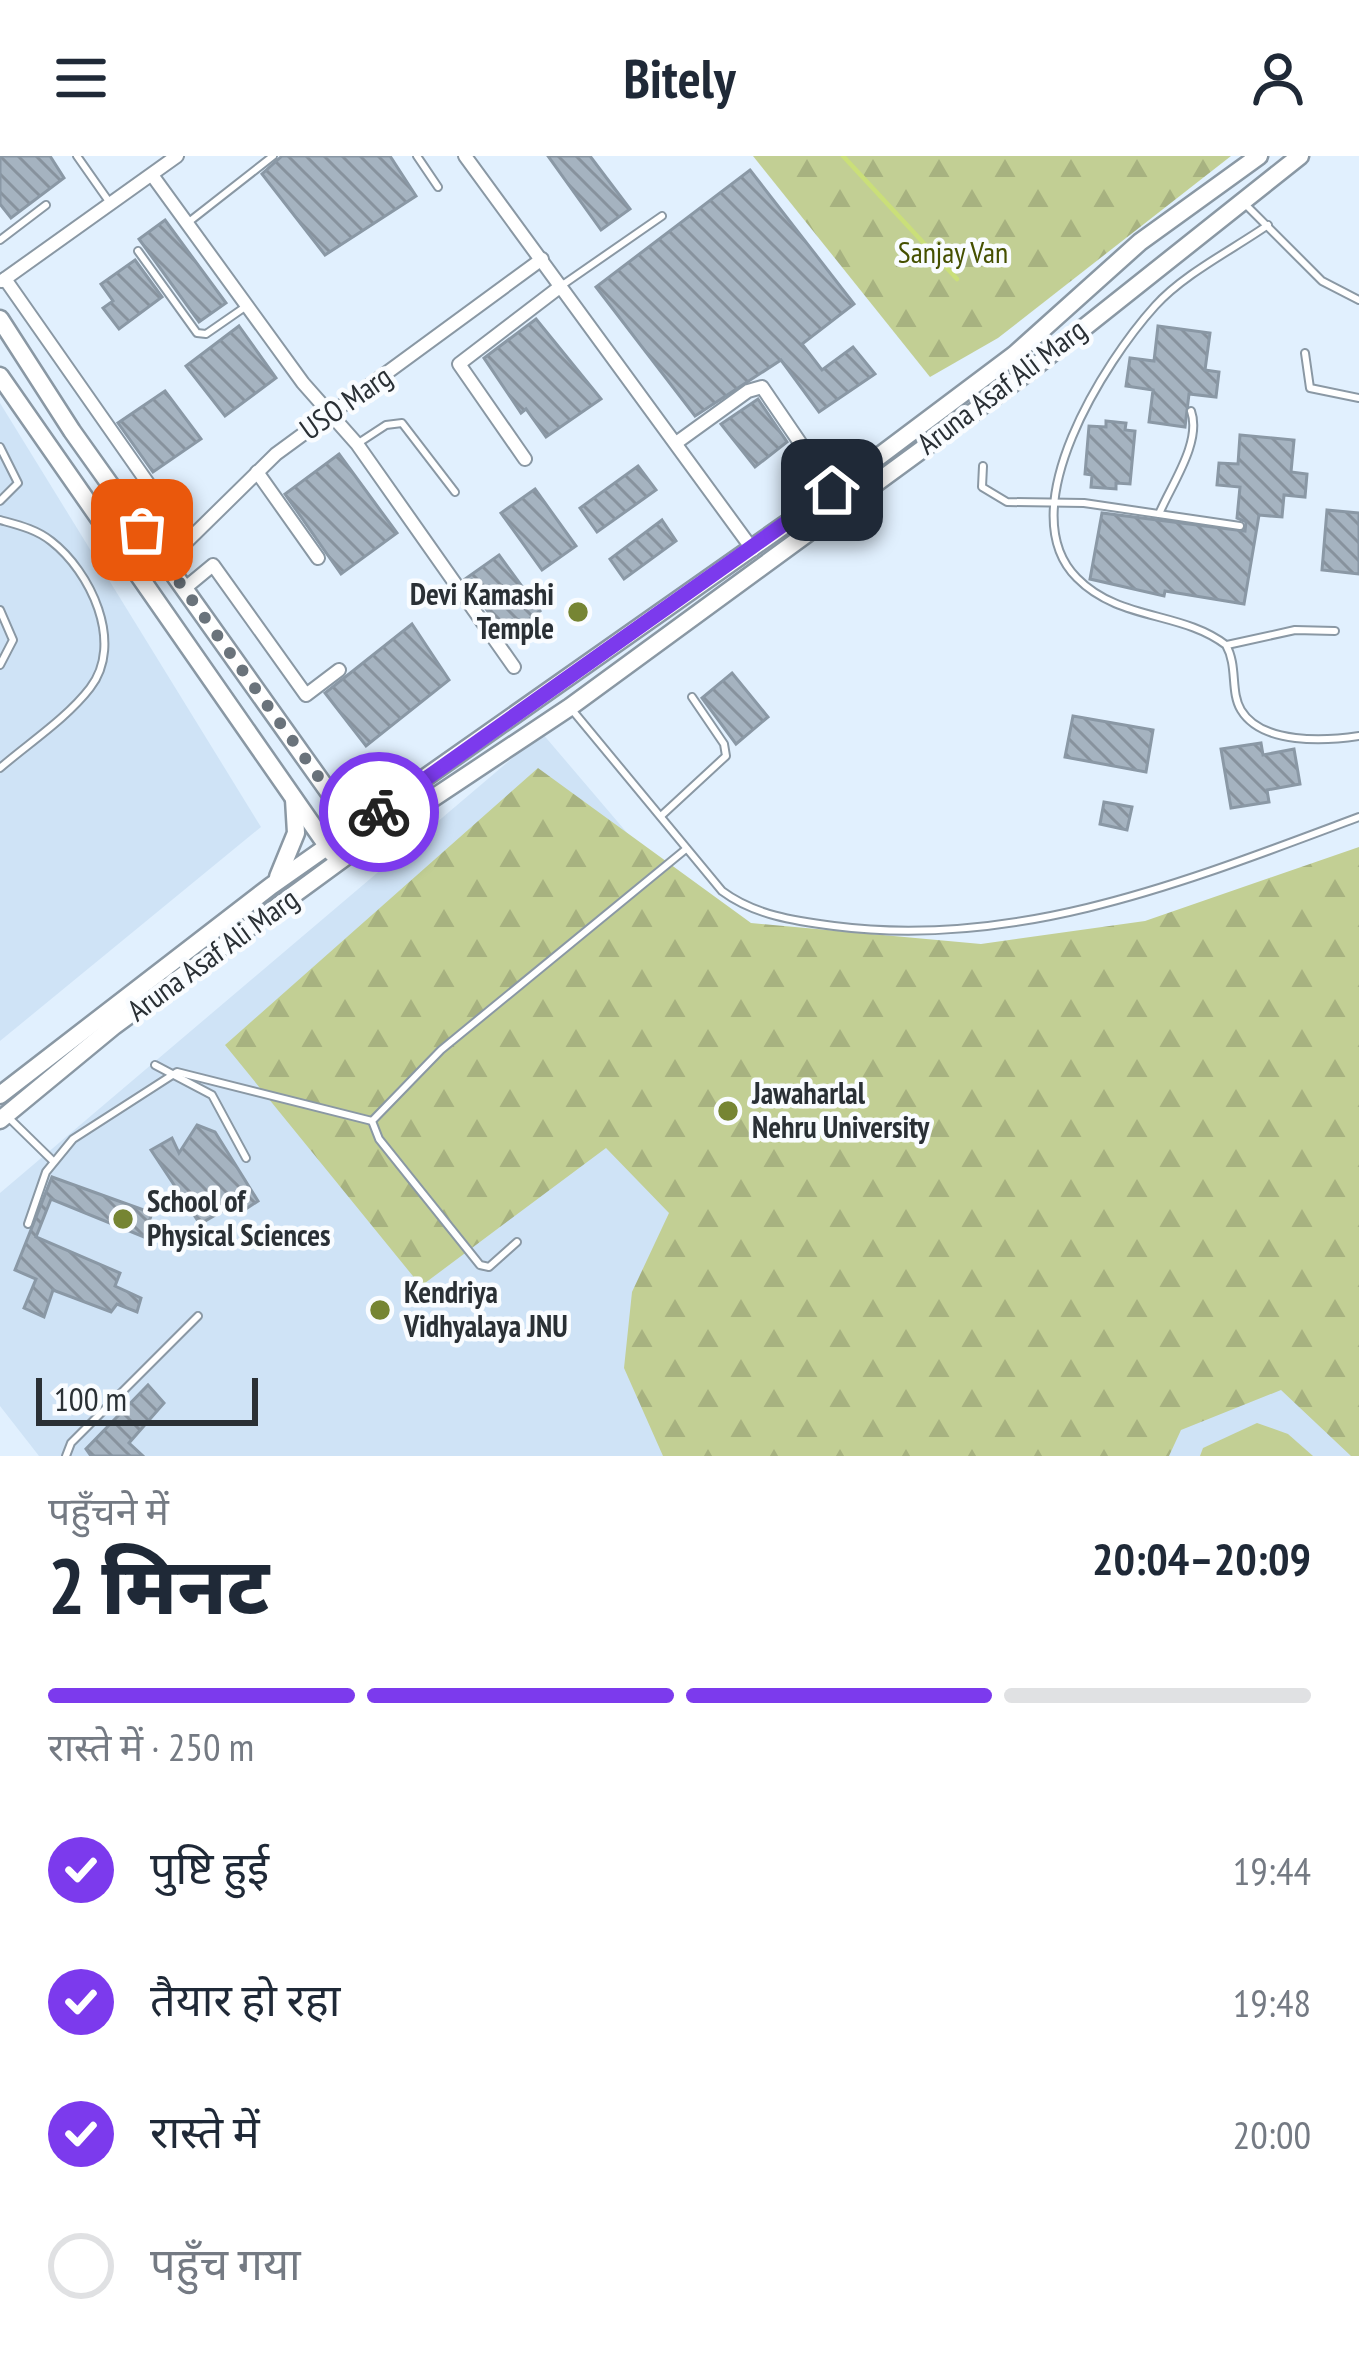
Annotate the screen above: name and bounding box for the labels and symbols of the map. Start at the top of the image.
park label: Sanjay Van [898,232,1008,271]
street label: Aruna Asaf Ali Marg [909,309,1094,462]
street label: USO Marg [292,356,399,447]
pin [781,439,883,541]
pin [91,479,193,581]
place label: Devi Kamashi Temple [410,574,554,647]
marker: Devi Kamashi Temple [565,599,591,625]
courier [319,752,439,872]
street label: Aruna Asaf Ali Marg [119,879,305,1029]
place label: Jawaharlal Nehru University [751,1073,930,1146]
marker: Jawaharlal Nehru University [715,1098,741,1124]
place label: School of Physical Sciences [147,1181,331,1254]
marker: School of Physical Sciences [110,1206,136,1232]
place label: Kendriya Vidhyalaya JNU [403,1272,568,1345]
marker: Kendriya Vidhyalaya JNU [367,1297,393,1323]
scale bar [36,1372,258,1425]

